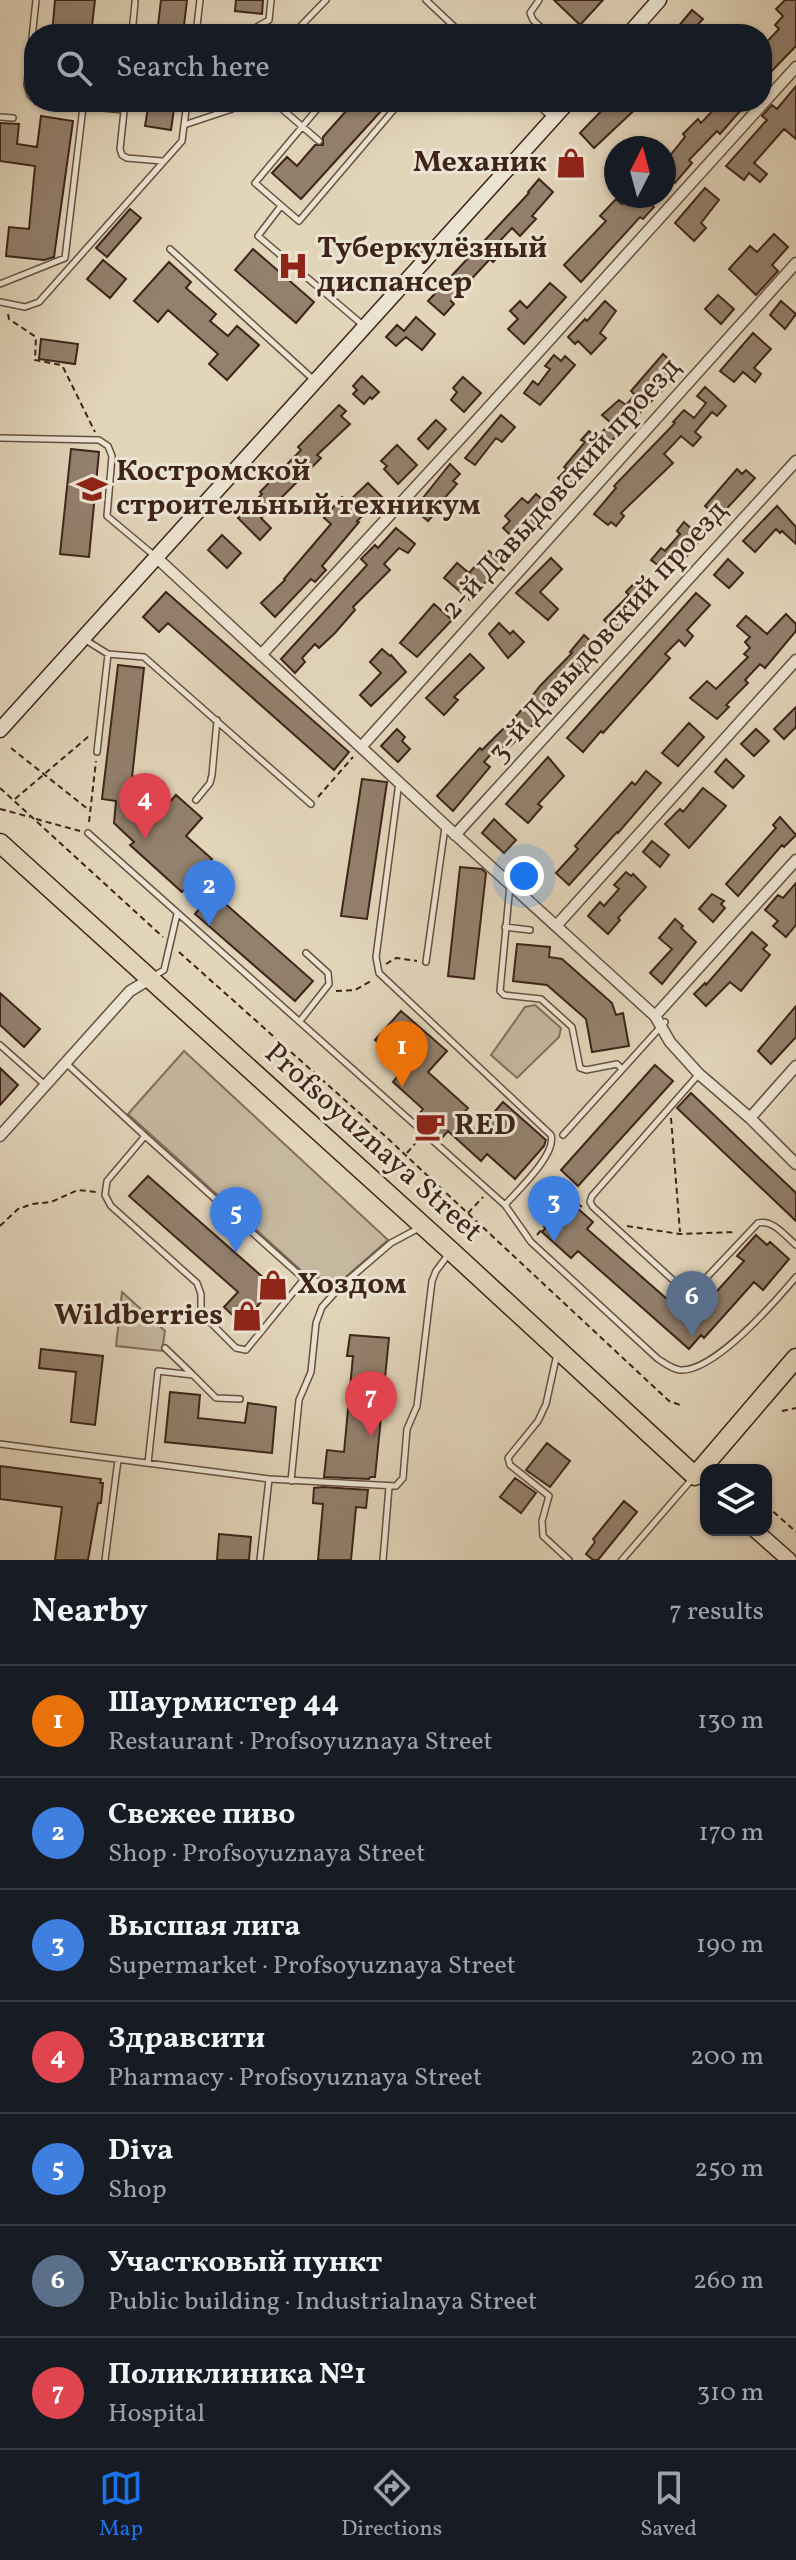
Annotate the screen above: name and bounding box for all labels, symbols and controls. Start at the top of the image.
search box [24,24,772,112]
icon: search [52,46,96,90]
text: Search here [116,47,270,89]
north arrow [604,136,676,208]
place label: Механик [413,142,547,184]
shop icon: Механик [554,146,588,180]
place label: Туберкулёзный диспансер [317,228,547,304]
hospital icon: Туберкулёзный диспансер [276,249,310,283]
street label: 2-й Давыдовский проезд [431,348,691,630]
place label: Костромской строительный техникум [116,451,481,527]
school or university icon: Костромской строительный техникум [75,472,109,506]
street label: 3-й Давыдовский проезд [479,492,737,772]
pin: 4 [119,773,171,839]
your location [504,856,544,896]
pin: 2 [183,860,235,926]
pin: 1 [376,1021,428,1087]
street label: Profsoyuznaya Street [255,1033,491,1253]
place label: RED [454,1105,516,1147]
cafe icon: RED [413,1109,447,1143]
pin: 3 [528,1176,580,1242]
pin: 5 [210,1187,262,1253]
place label: Хоздом [297,1264,407,1306]
shop icon: Хоздом [256,1268,290,1302]
pin: 6 [666,1271,718,1337]
place label: Wildberries [54,1295,223,1337]
shop icon: Wildberries [230,1299,264,1333]
pin: 7 [345,1371,397,1437]
map controls [700,1464,772,1536]
button: layers [700,1464,772,1536]
text: Nearby [32,1589,148,1636]
text: 7 results [669,1594,764,1630]
text: Шаурмистер 44 [108,1682,339,1724]
text: 1 [53,1703,63,1739]
text: 130 m [697,1703,764,1739]
text: Restaurant · Profsoyuznaya Street [108,1724,493,1760]
text: Свежее пиво [108,1794,295,1836]
text: 2 [51,1815,65,1851]
text: 170 m [699,1815,764,1851]
text: Shop · Profsoyuznaya Street [108,1836,425,1872]
text: Высшая лига [108,1906,301,1948]
text: 3 [51,1927,65,1963]
text: 190 m [696,1927,764,1963]
text: Supermarket · Profsoyuznaya Street [108,1948,516,1984]
text: Здравсити [108,2018,265,2060]
text: 4 [50,2039,66,2075]
text: 200 m [690,2039,764,2075]
text: Pharmacy · Profsoyuznaya Street [108,2060,482,2096]
text: Diva [108,2130,173,2172]
text: 5 [52,2151,64,2187]
text: 250 m [694,2151,764,2187]
text: Shop [108,2172,167,2208]
text: Участковый пункт [108,2242,382,2284]
text: 6 [51,2263,65,2299]
text: 260 m [693,2263,764,2299]
text: Public building · Industrialnaya Street [108,2284,537,2320]
text: Поликлиника №1 [108,2354,366,2396]
text: 7 [52,2375,64,2411]
text: 310 m [697,2375,764,2411]
text: Hospital [108,2396,205,2432]
tab: Map [99,2466,143,2545]
tab: Directions [341,2466,442,2545]
tab: Saved [640,2466,697,2545]

